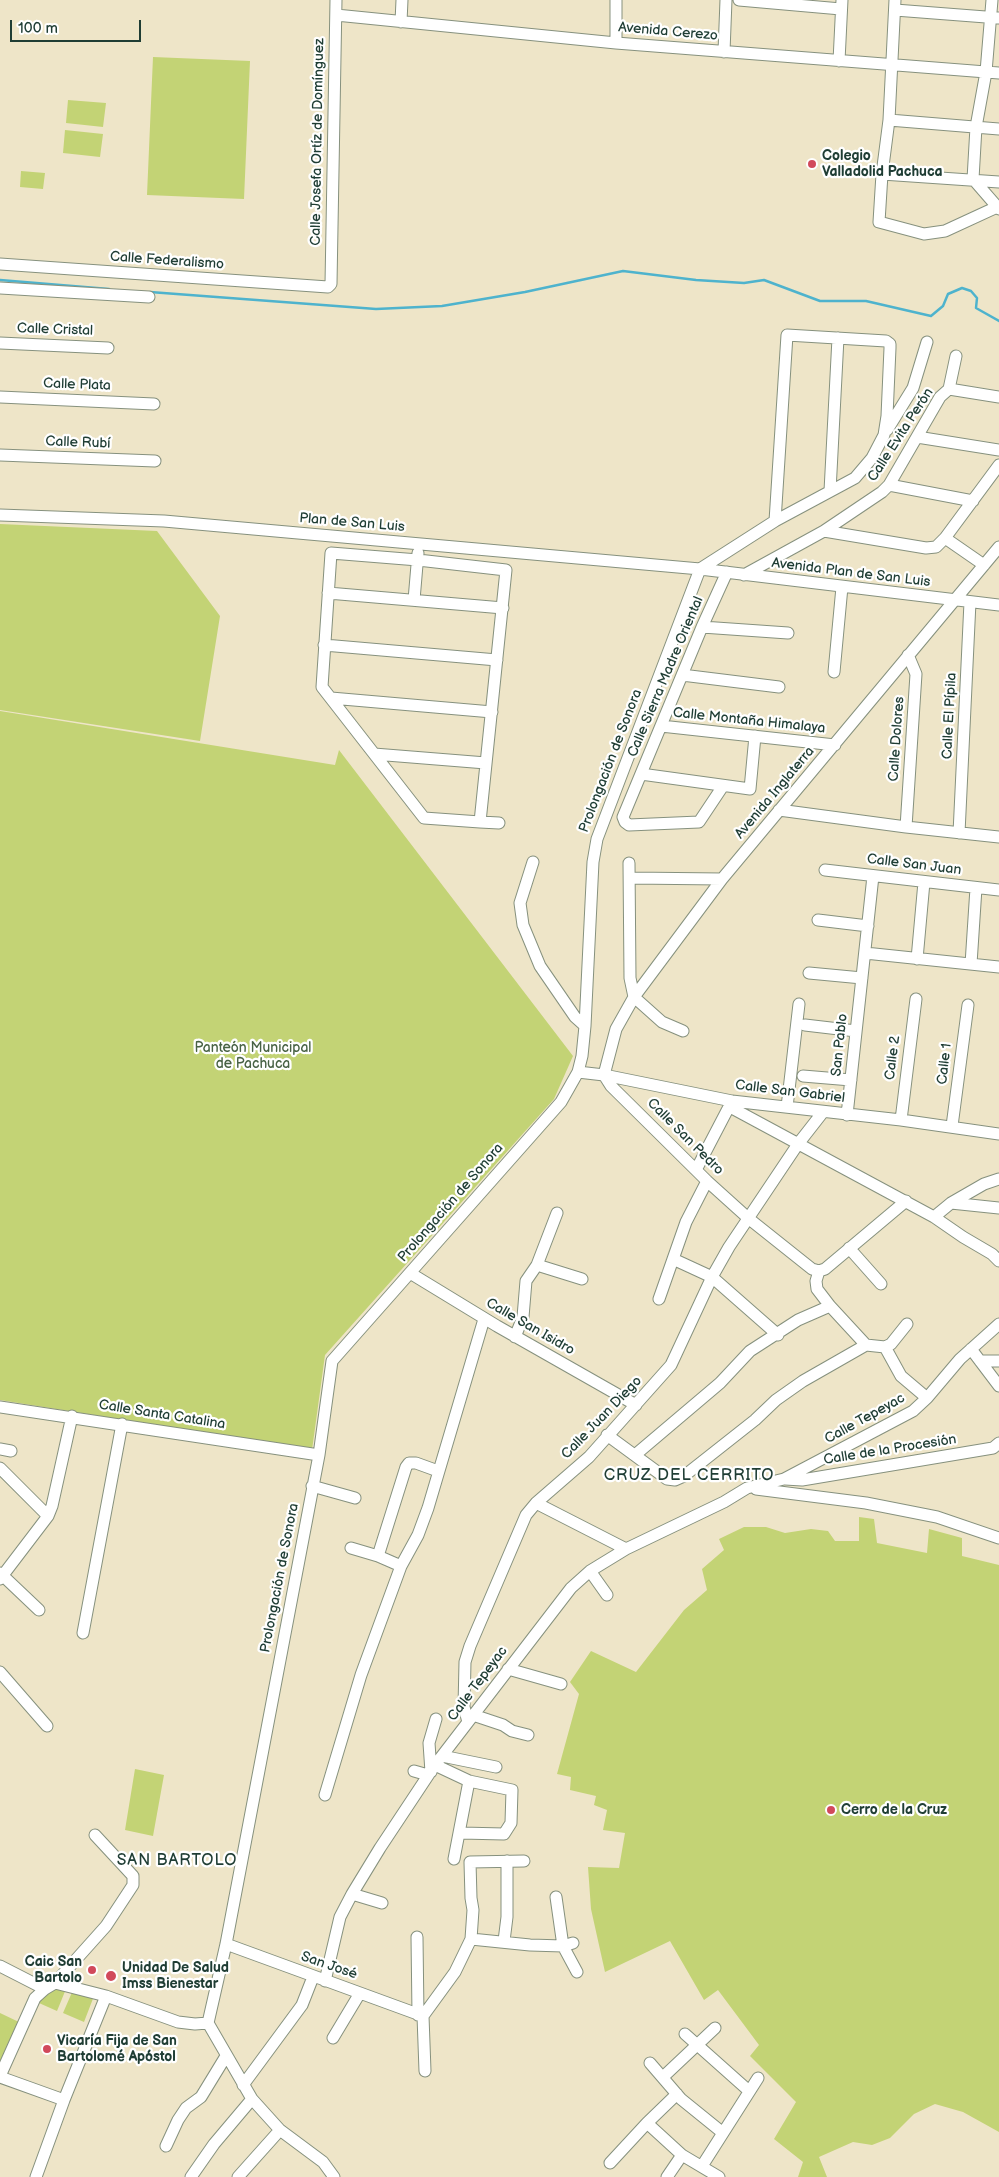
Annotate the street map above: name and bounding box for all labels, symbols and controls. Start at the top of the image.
scale bar [12,10,144,42]
text: 100 m [18,19,58,38]
street label: Avenida Cerezo [618,19,718,45]
street label: Calle Josefa Ortíz de Domínguez [308,38,328,246]
place label: Colegio Valladolid Pachuca [822,148,943,180]
marker: Colegio Valladolid Pachuca [806,158,818,170]
street label: Calle Federalismo [109,249,225,273]
street label: Calle Cristal [17,320,93,340]
street label: Calle Plata [43,375,111,395]
street label: Calle Evita Perón [865,385,937,485]
street label: Calle Rubí [45,433,111,453]
street label: Plan de San Luis [299,510,405,536]
street label: Avenida Plan de San Luis [771,555,931,591]
street label: Calle Sierra Madre Oriental [625,594,707,760]
street label: Calle El Pípila [939,672,961,760]
street label: Prolongación de Sonora [576,687,646,835]
street label: Calle Dolores [886,696,908,782]
street label: Calle Montaña Himalaya [672,705,826,737]
street label: Avenida Inglaterra [732,743,818,843]
street label: Calle San Juan [866,851,962,879]
street label: San Pablo [828,1013,852,1077]
street label: Calle 2 [882,1035,904,1081]
park label: Panteón Municipal de Pachuca [195,1040,311,1072]
street label: Calle 1 [934,1042,956,1086]
street label: Calle San Gabriel [734,1077,846,1107]
street label: Calle San Pedro [643,1095,727,1179]
street label: Prolongación de Sonora [395,1140,507,1266]
street label: Calle San Isidro [483,1295,577,1359]
street label: Calle Juan Diego [558,1373,646,1463]
street label: Calle Tepeyac [822,1390,908,1448]
street label: Calle Santa Catalina [98,1397,226,1433]
street label: Calle de la Procesión [822,1431,958,1469]
district label: CRUZ DEL CERRITO [602,1466,776,1486]
street label: Prolongación de Sonora [257,1502,303,1654]
street label: Calle Tepeyac [445,1643,511,1725]
place label: Cerro de la Cruz [841,1802,947,1818]
marker: Cerro de la Cruz [825,1804,837,1816]
district label: SAN BARTOLO [115,1851,239,1871]
street label: San José [299,1949,359,1983]
place label: Caic San Bartolo [25,1954,82,1986]
place label: Unidad De Salud Imss Bienestar [122,1960,229,1992]
marker: Caic San Bartolo [86,1964,98,1976]
marker: Unidad De Salud Imss Bienestar [104,1969,118,1983]
place label: Vicaría Fija de San Bartolomé Apóstol [57,2033,177,2066]
marker: Vicaría Fija de San Bartolomé Apóstol [41,2043,53,2055]

